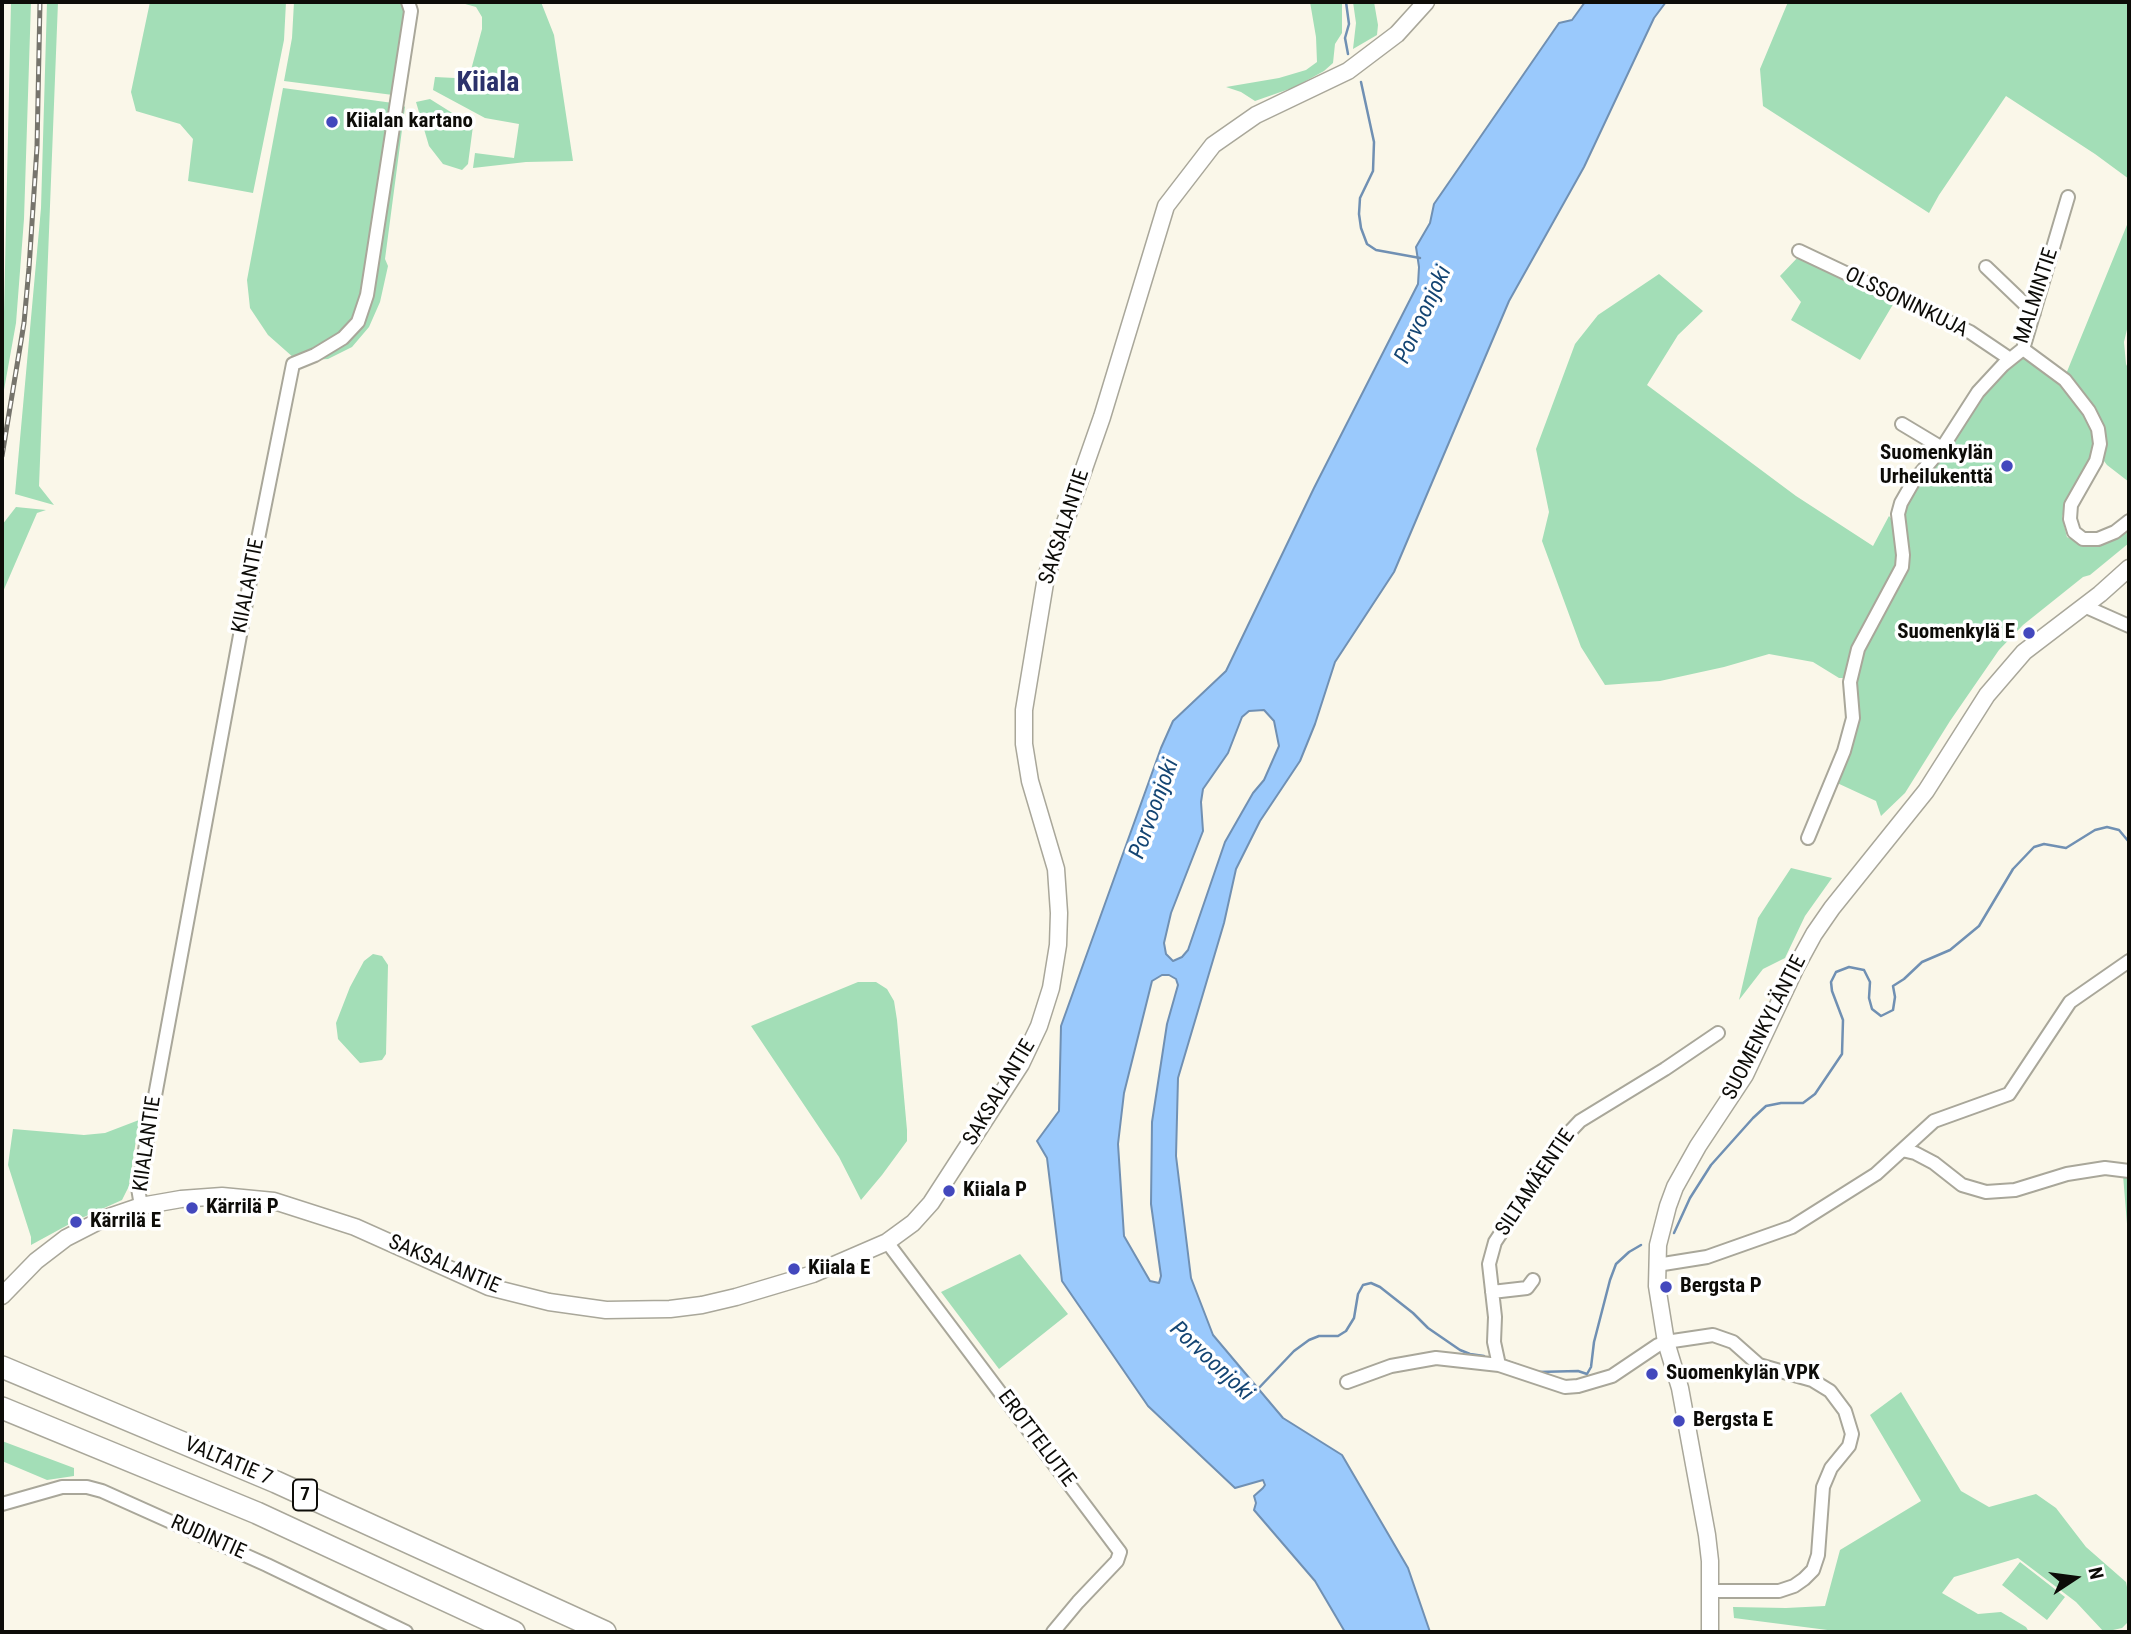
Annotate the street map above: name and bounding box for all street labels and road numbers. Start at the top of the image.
street label: MALMINTIE [2010,245,2064,347]
street label: OLSSONINKUJA [1840,262,1972,344]
street label: SAKSALANTIE [1035,466,1095,588]
street label: KIIALANTIE [227,537,271,635]
street label: SUOMENKYLÄNTIE [1718,952,1812,1104]
street label: SAKSALANTIE [959,1035,1041,1151]
street label: KIIALANTIE [129,1095,167,1193]
street label: SILTAMÄENTIE [1491,1125,1581,1241]
street label: SAKSALANTIE [384,1230,504,1300]
street label: EROTTELUTIE [992,1386,1080,1492]
street label: VALTATIE 7 [180,1432,276,1492]
road number: 7 [293,1480,317,1511]
street label: RUDINTIE [167,1510,249,1566]

